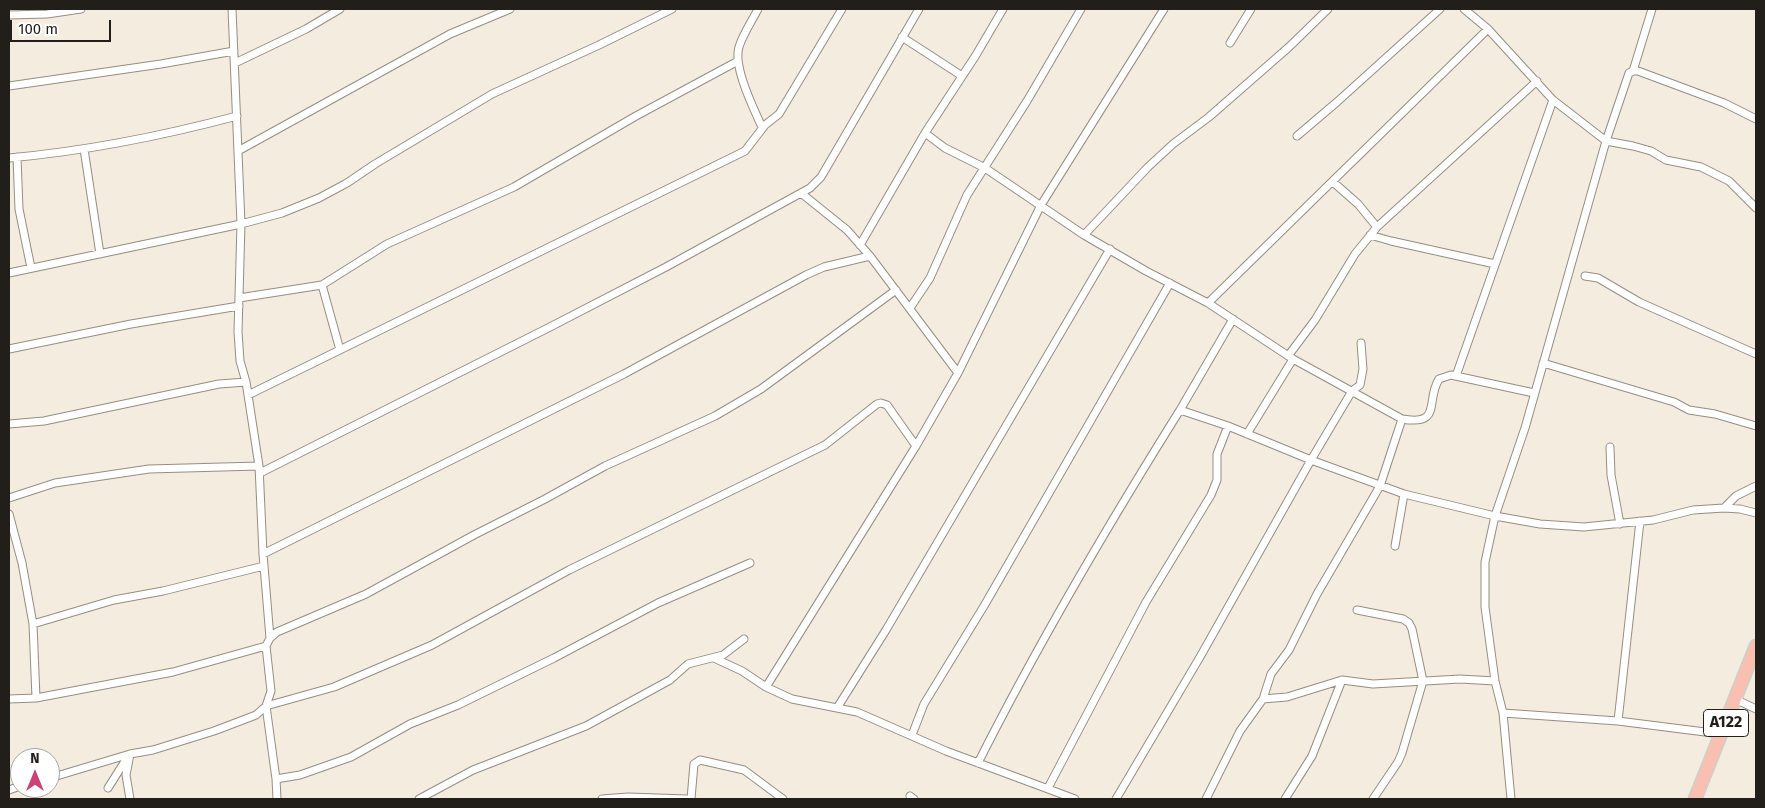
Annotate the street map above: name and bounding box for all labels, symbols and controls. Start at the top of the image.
scale bar [12,10,114,42]
text: 100 m [18,20,58,38]
road number: A122 [1704,710,1748,736]
north arrow [10,748,60,798]
text: N [30,750,40,767]

